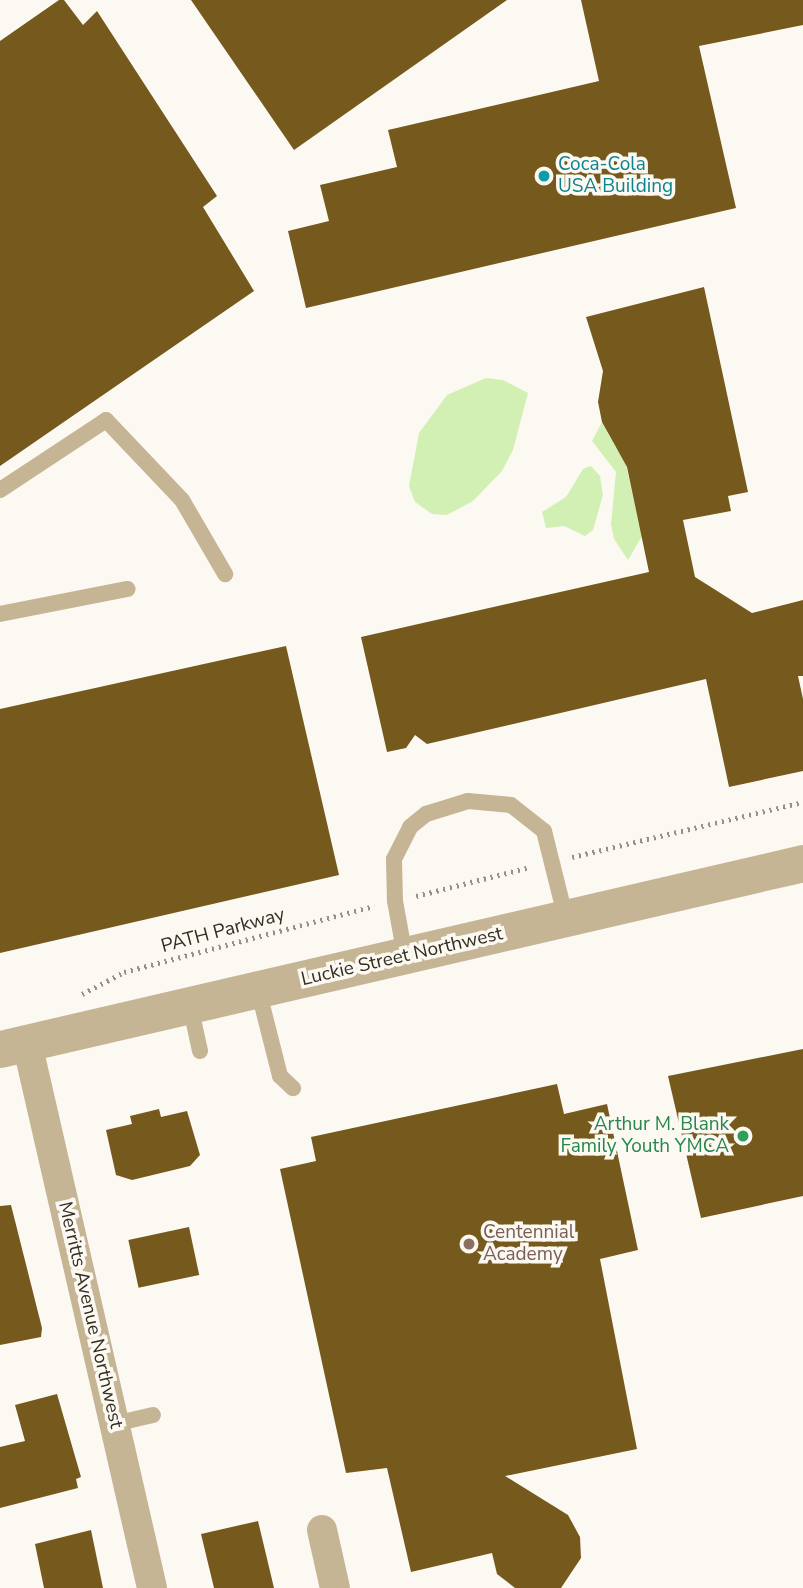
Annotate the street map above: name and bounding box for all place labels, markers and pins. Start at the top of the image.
place label: Coca-Cola USA Building [558,154,673,198]
marker: Coca-Cola USA Building [536,168,552,184]
place label: Arthur M. Blank Family Youth YMCA [561,1114,729,1158]
marker: Arthur M. Blank Family Youth YMCA [735,1128,751,1144]
place label: Centennial Academy [483,1222,574,1266]
marker: Centennial Academy [461,1236,477,1252]

